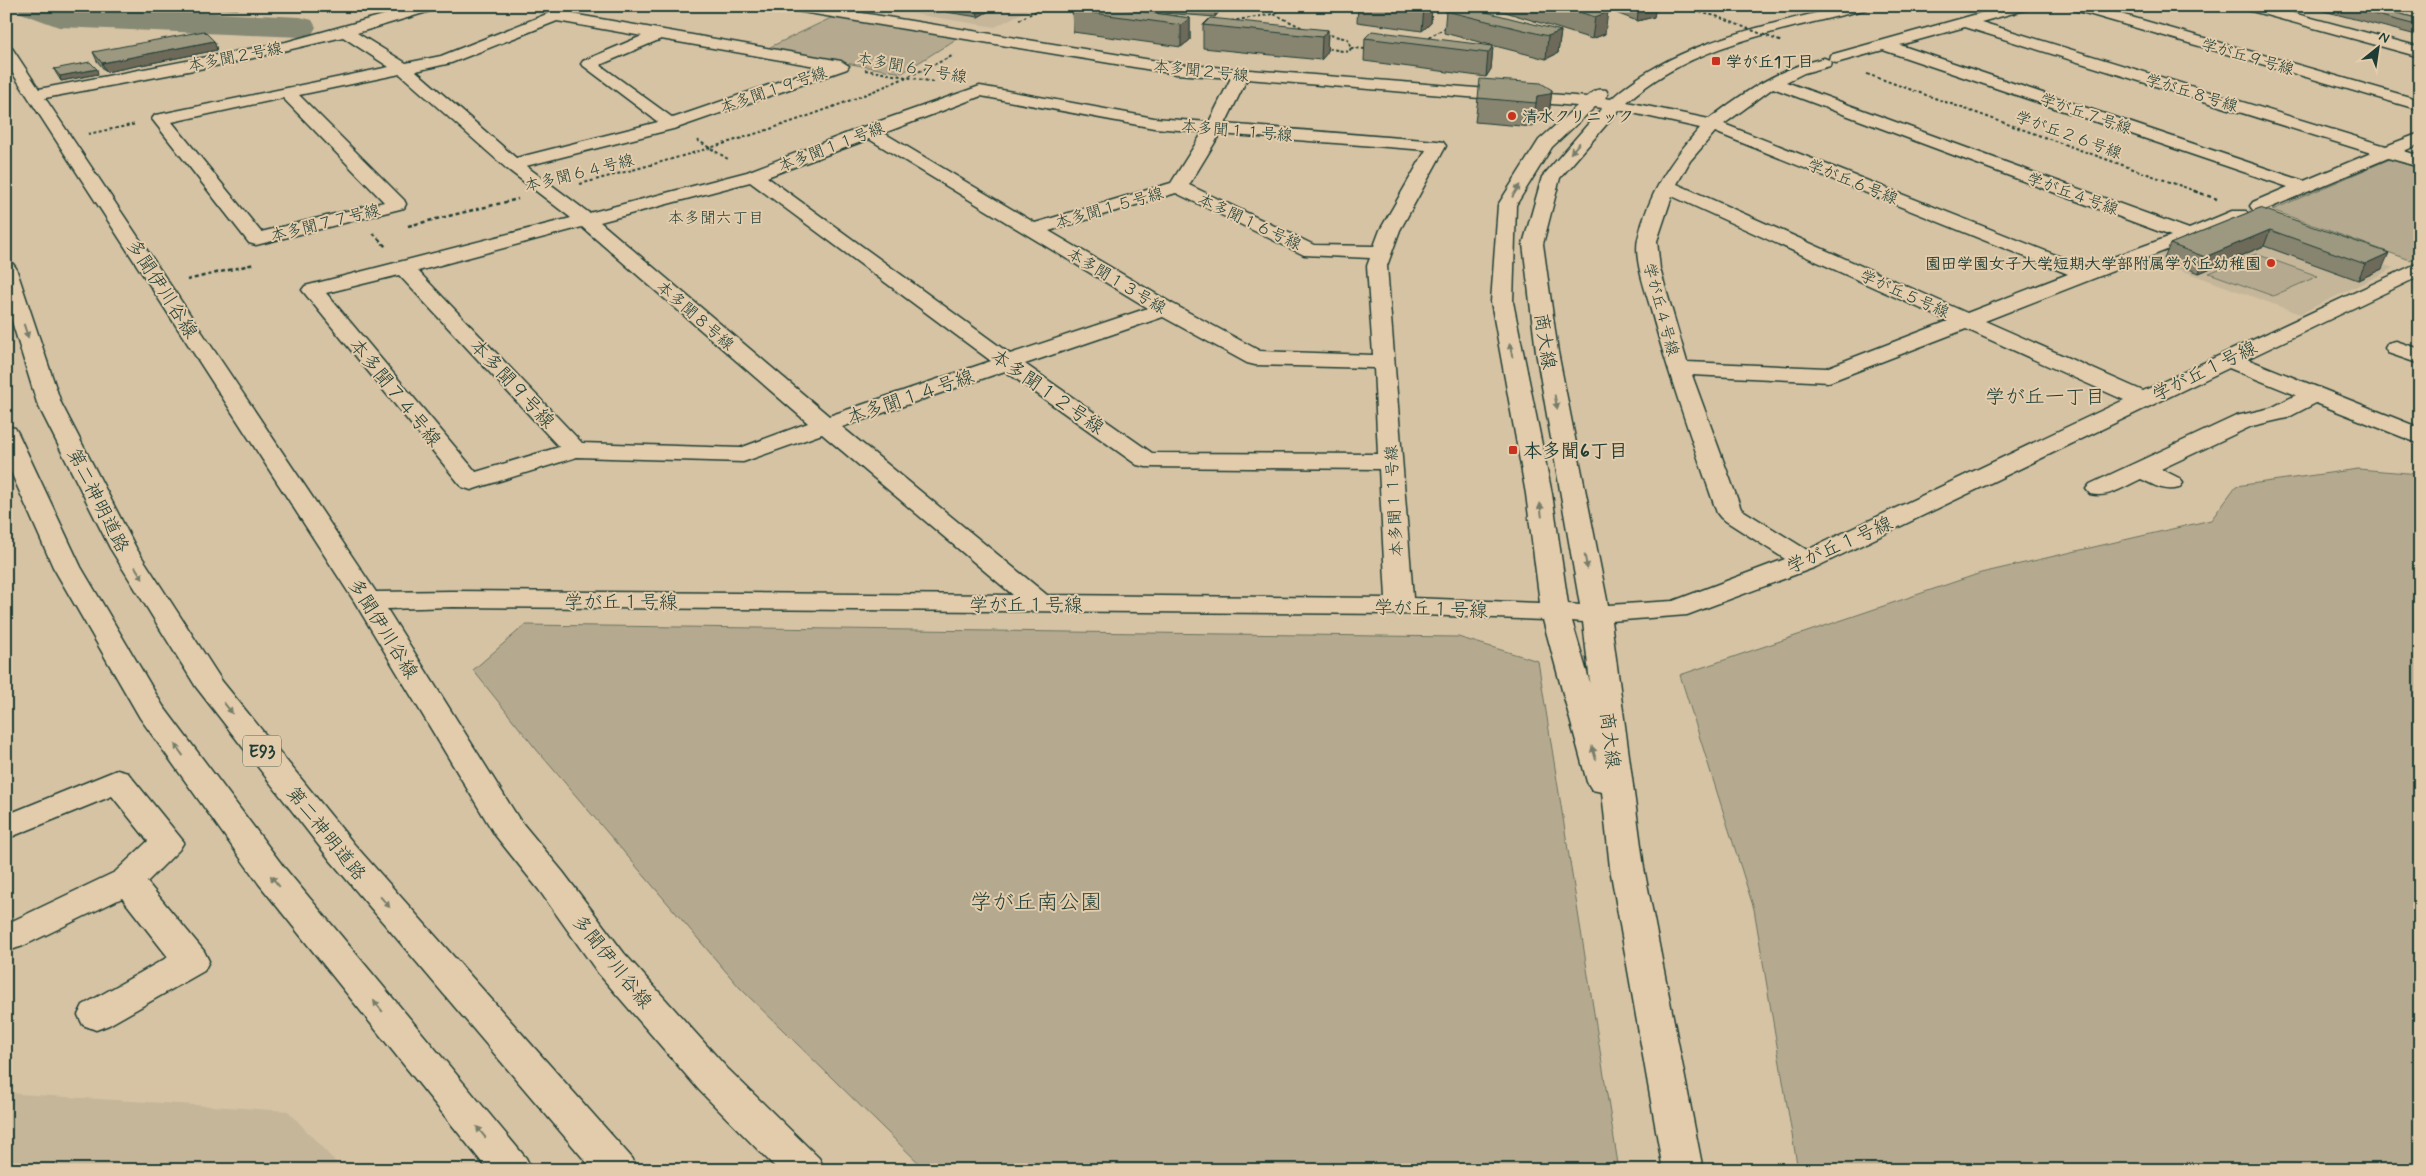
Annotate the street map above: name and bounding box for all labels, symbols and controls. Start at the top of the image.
north arrow [2354,22,2404,72]
text: N [2375,27,2393,48]
street label: 学が丘９号線 [2199,34,2297,81]
street label: 本多聞２号線 [186,38,284,77]
street label: 本多聞６７号線 [855,48,969,89]
place label: 学が丘1丁目 [1726,52,1813,73]
marker: 学が丘1丁目 [1710,55,1722,67]
street label: 本多聞２号線 [1152,56,1250,87]
street label: 本多聞１９号線 [717,62,830,119]
street label: 学が丘８号線 [2143,69,2241,118]
street label: 学が丘７号線 [2037,89,2134,140]
street label: 学が丘２６号線 [2012,106,2125,164]
place label: 清水クリニック [1522,107,1634,128]
marker: 清水クリニック [1506,110,1518,122]
street label: 本多聞１１号線 [1180,116,1294,147]
street label: 本多聞１１号線 [775,118,888,177]
one-way arrow [1569,141,1581,153]
street label: 本多聞６４号線 [522,150,636,197]
street label: 学が丘６号線 [1804,155,1901,210]
street label: 学が丘４号線 [2024,168,2121,221]
street label: 本多聞１５号線 [1053,183,1166,234]
one-way arrow [1511,184,1520,198]
street label: 本多聞１６号線 [1194,189,1305,256]
street label: 本多聞７７号線 [268,200,382,247]
district label: 本多聞六丁目 [668,208,764,229]
street label: 多聞伊川谷線 [120,234,203,343]
street label: 本多聞１３号線 [1063,243,1170,319]
place label: 園田学園女子大学短期大学部附属学が丘幼稚園 [1925,254,2261,275]
marker: 園田学園女子大学短期大学部附属学が丘幼稚園 [2265,257,2277,269]
street label: 学が丘４号線 [1638,260,1683,358]
street label: 学が丘５号線 [1856,265,1953,323]
street label: 本多聞８号線 [652,277,738,356]
street label: 商大線 [1528,311,1561,371]
one-way arrow [23,324,31,339]
street label: 本多聞７４号線 [343,333,446,452]
street label: 本多聞９号線 [464,334,560,434]
street label: 学が丘１号線 [2148,335,2261,408]
one-way arrow [1507,342,1515,358]
street label: 本多聞１２号線 [985,344,1109,441]
street label: 本多聞１４号線 [844,364,977,431]
district label: 学が丘一丁目 [1985,384,2105,411]
one-way arrow [1553,395,1561,411]
place label: 本多聞6丁目 [1523,439,1628,464]
street label: 第二神明道路 [61,444,135,557]
street label: 本多聞１１号線 [1381,444,1408,557]
marker: 本多聞6丁目 [1507,444,1519,456]
one-way arrow [1537,501,1545,517]
street label: 学が丘１号線 [1782,511,1897,580]
one-way arrow [1582,555,1590,570]
one-way arrow [134,566,143,579]
street label: 多聞伊川谷線 [342,574,424,684]
street label: 学が丘１号線 [564,590,678,615]
street label: 学が丘１号線 [969,593,1083,618]
street label: 学が丘１号線 [1374,595,1488,624]
one-way arrow [223,701,233,715]
street label: 商大線 [1594,710,1625,770]
road number: E93 [243,736,281,766]
one-way arrow [174,743,184,757]
one-way arrow [1590,746,1598,761]
street label: 第二神明道路 [280,782,371,886]
one-way arrow [270,875,281,888]
park label: 学が丘南公園 [970,889,1102,917]
one-way arrow [380,896,391,909]
street label: 多聞伊川谷線 [566,910,657,1014]
one-way arrow [373,1000,384,1013]
one-way arrow [476,1126,487,1139]

